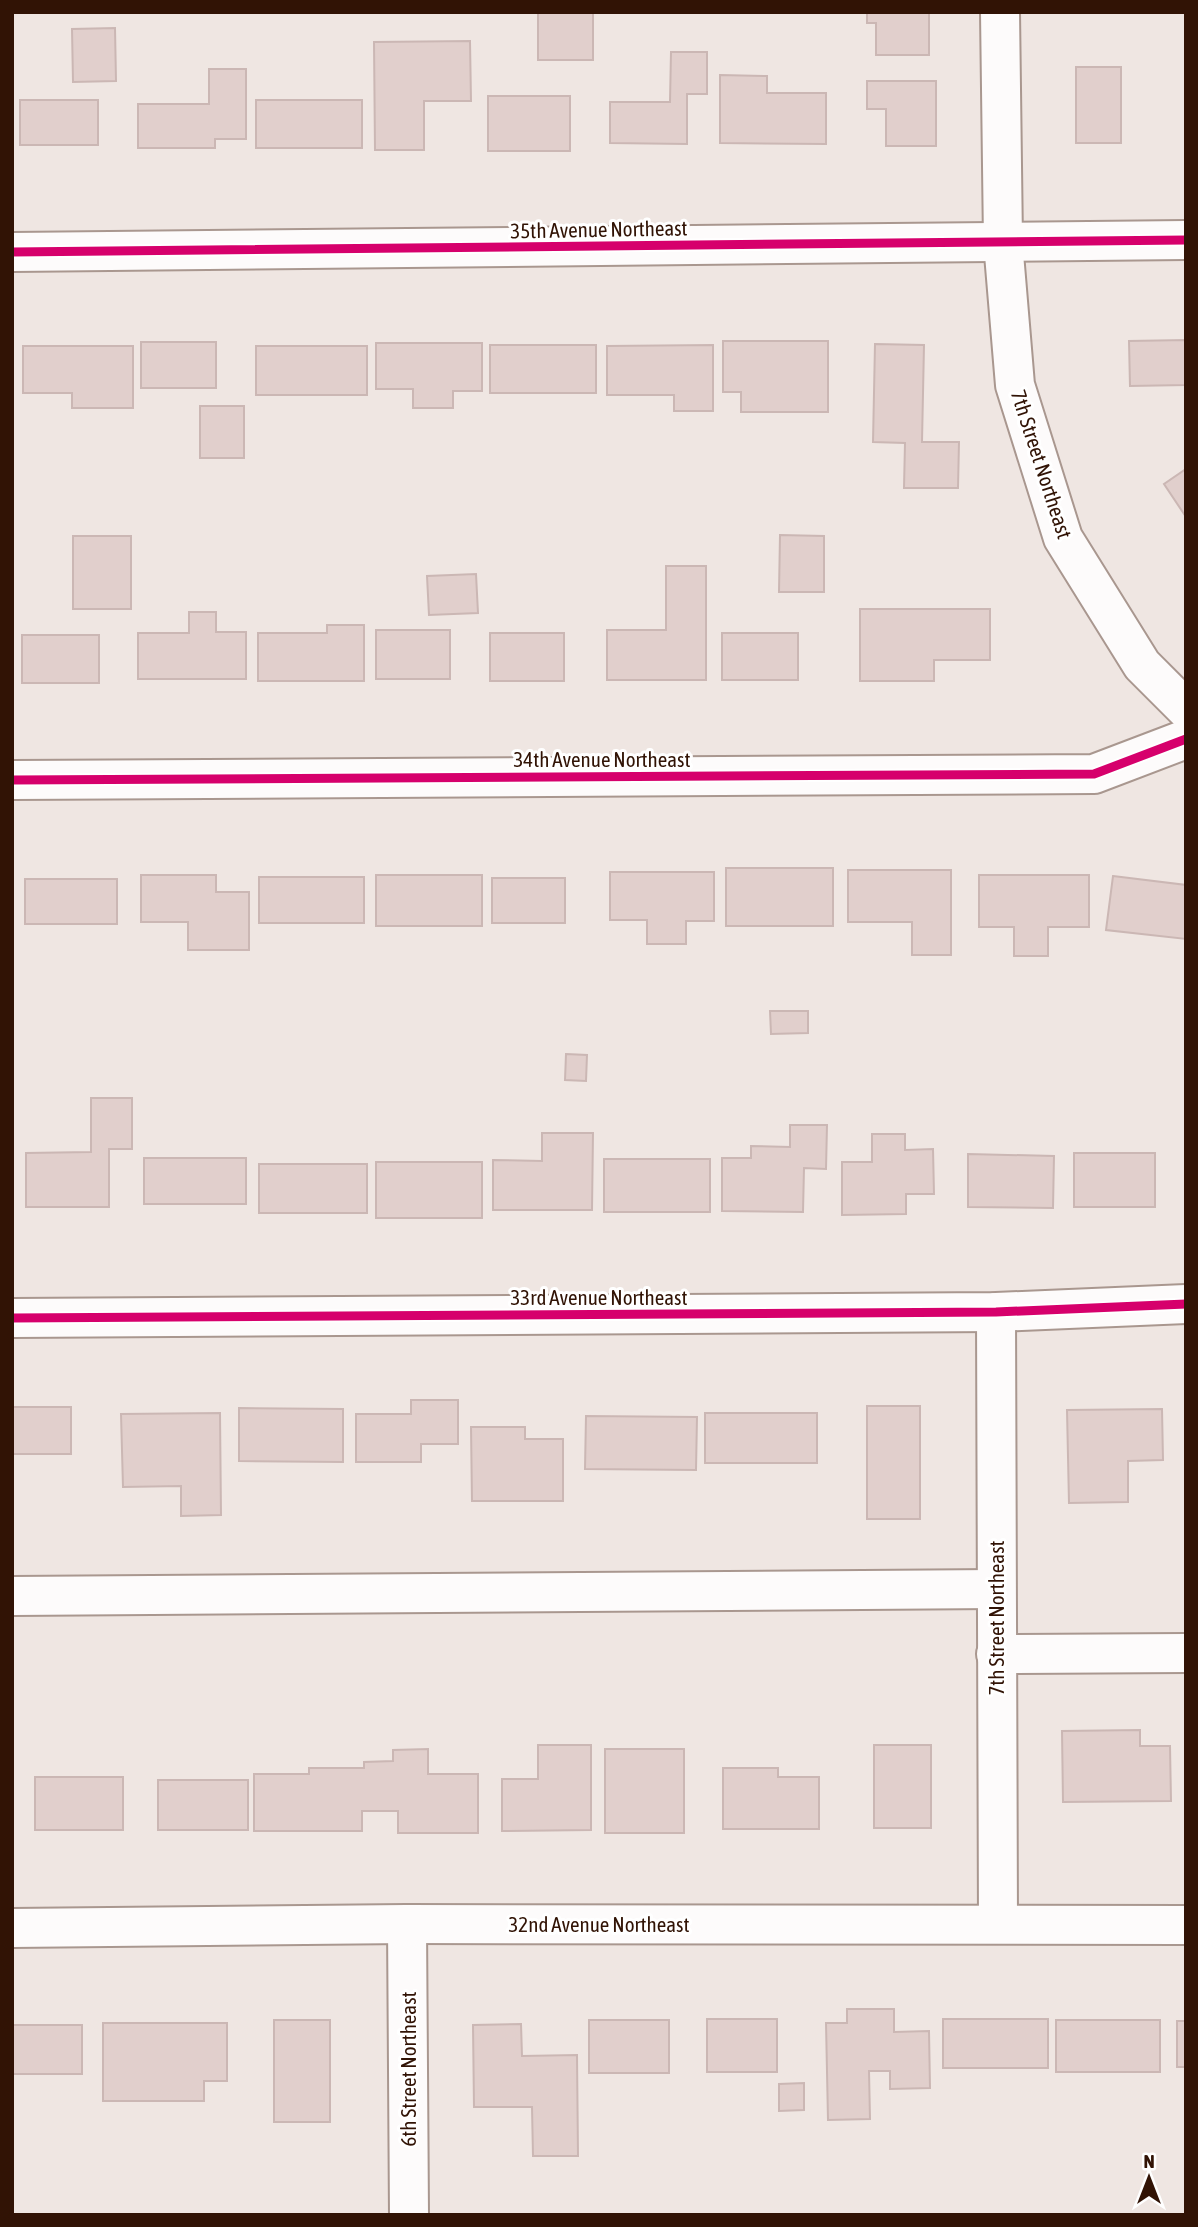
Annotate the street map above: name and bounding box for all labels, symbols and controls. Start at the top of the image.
street label: 35th Avenue Northeast [510,215,688,243]
street label: 7th Street Northeast [1007,387,1077,541]
street label: 34th Avenue Northeast [513,747,691,771]
street label: 33rd Avenue Northeast [510,1285,688,1309]
street label: 7th Street Northeast [984,1540,1008,1696]
street label: 32nd Avenue Northeast [509,1912,690,1936]
street label: 6th Street Northeast [396,1991,420,2147]
north arrow [1114,2143,1184,2213]
text: N [1143,2150,1155,2172]

